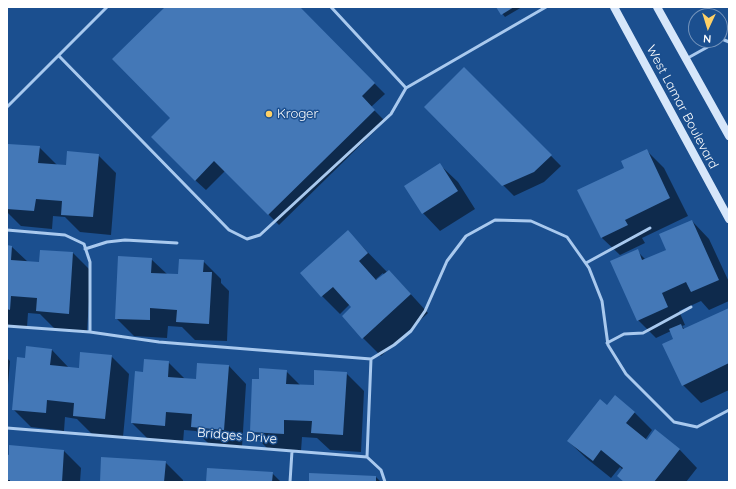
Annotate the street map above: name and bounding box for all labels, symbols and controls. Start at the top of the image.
north arrow [688,8,728,48]
text: N [703,32,712,46]
street label: West Lamar Boulevard [643,42,721,172]
place label: Kroger [277,106,318,122]
marker: Kroger [264,109,274,119]
street label: Bridges Drive [196,425,278,447]

